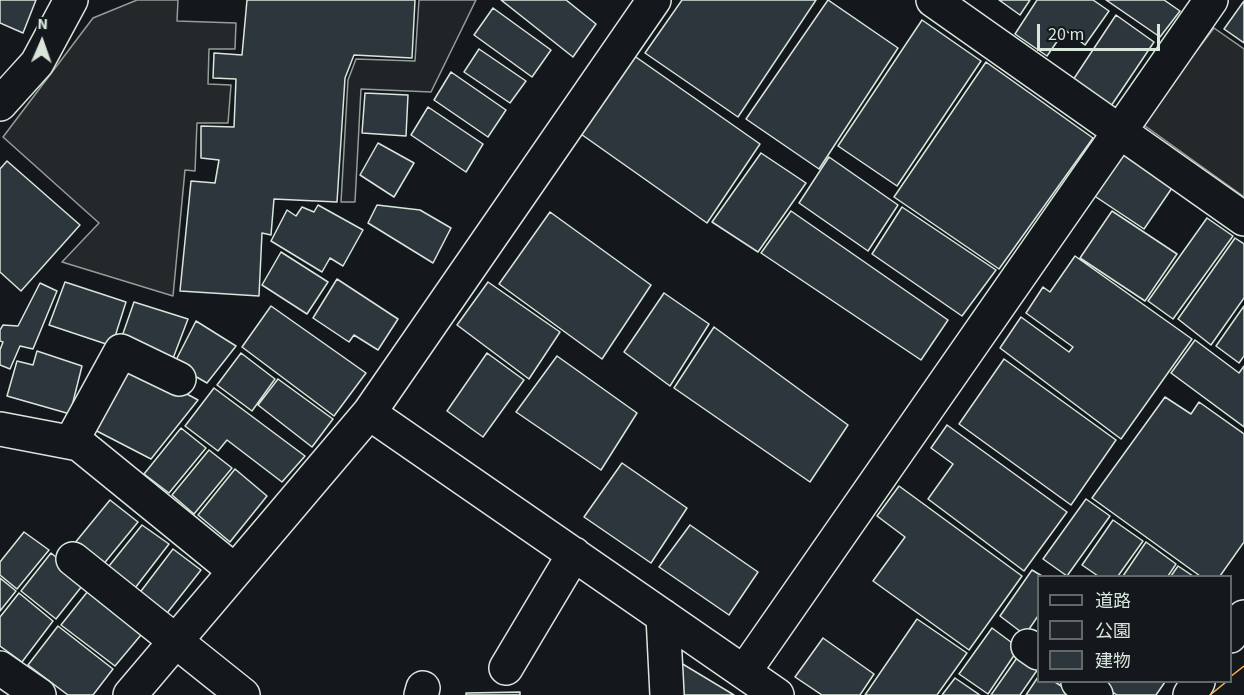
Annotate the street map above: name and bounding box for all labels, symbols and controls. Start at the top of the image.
north arrow [12,12,72,72]
scale bar [1040,12,1163,50]
text: N [37,13,48,35]
text: 20 m [1048,22,1084,47]
legend [1037,575,1232,683]
text: 道路 [1095,589,1131,614]
text: 公園 [1095,619,1131,644]
text: 建物 [1095,649,1131,674]

